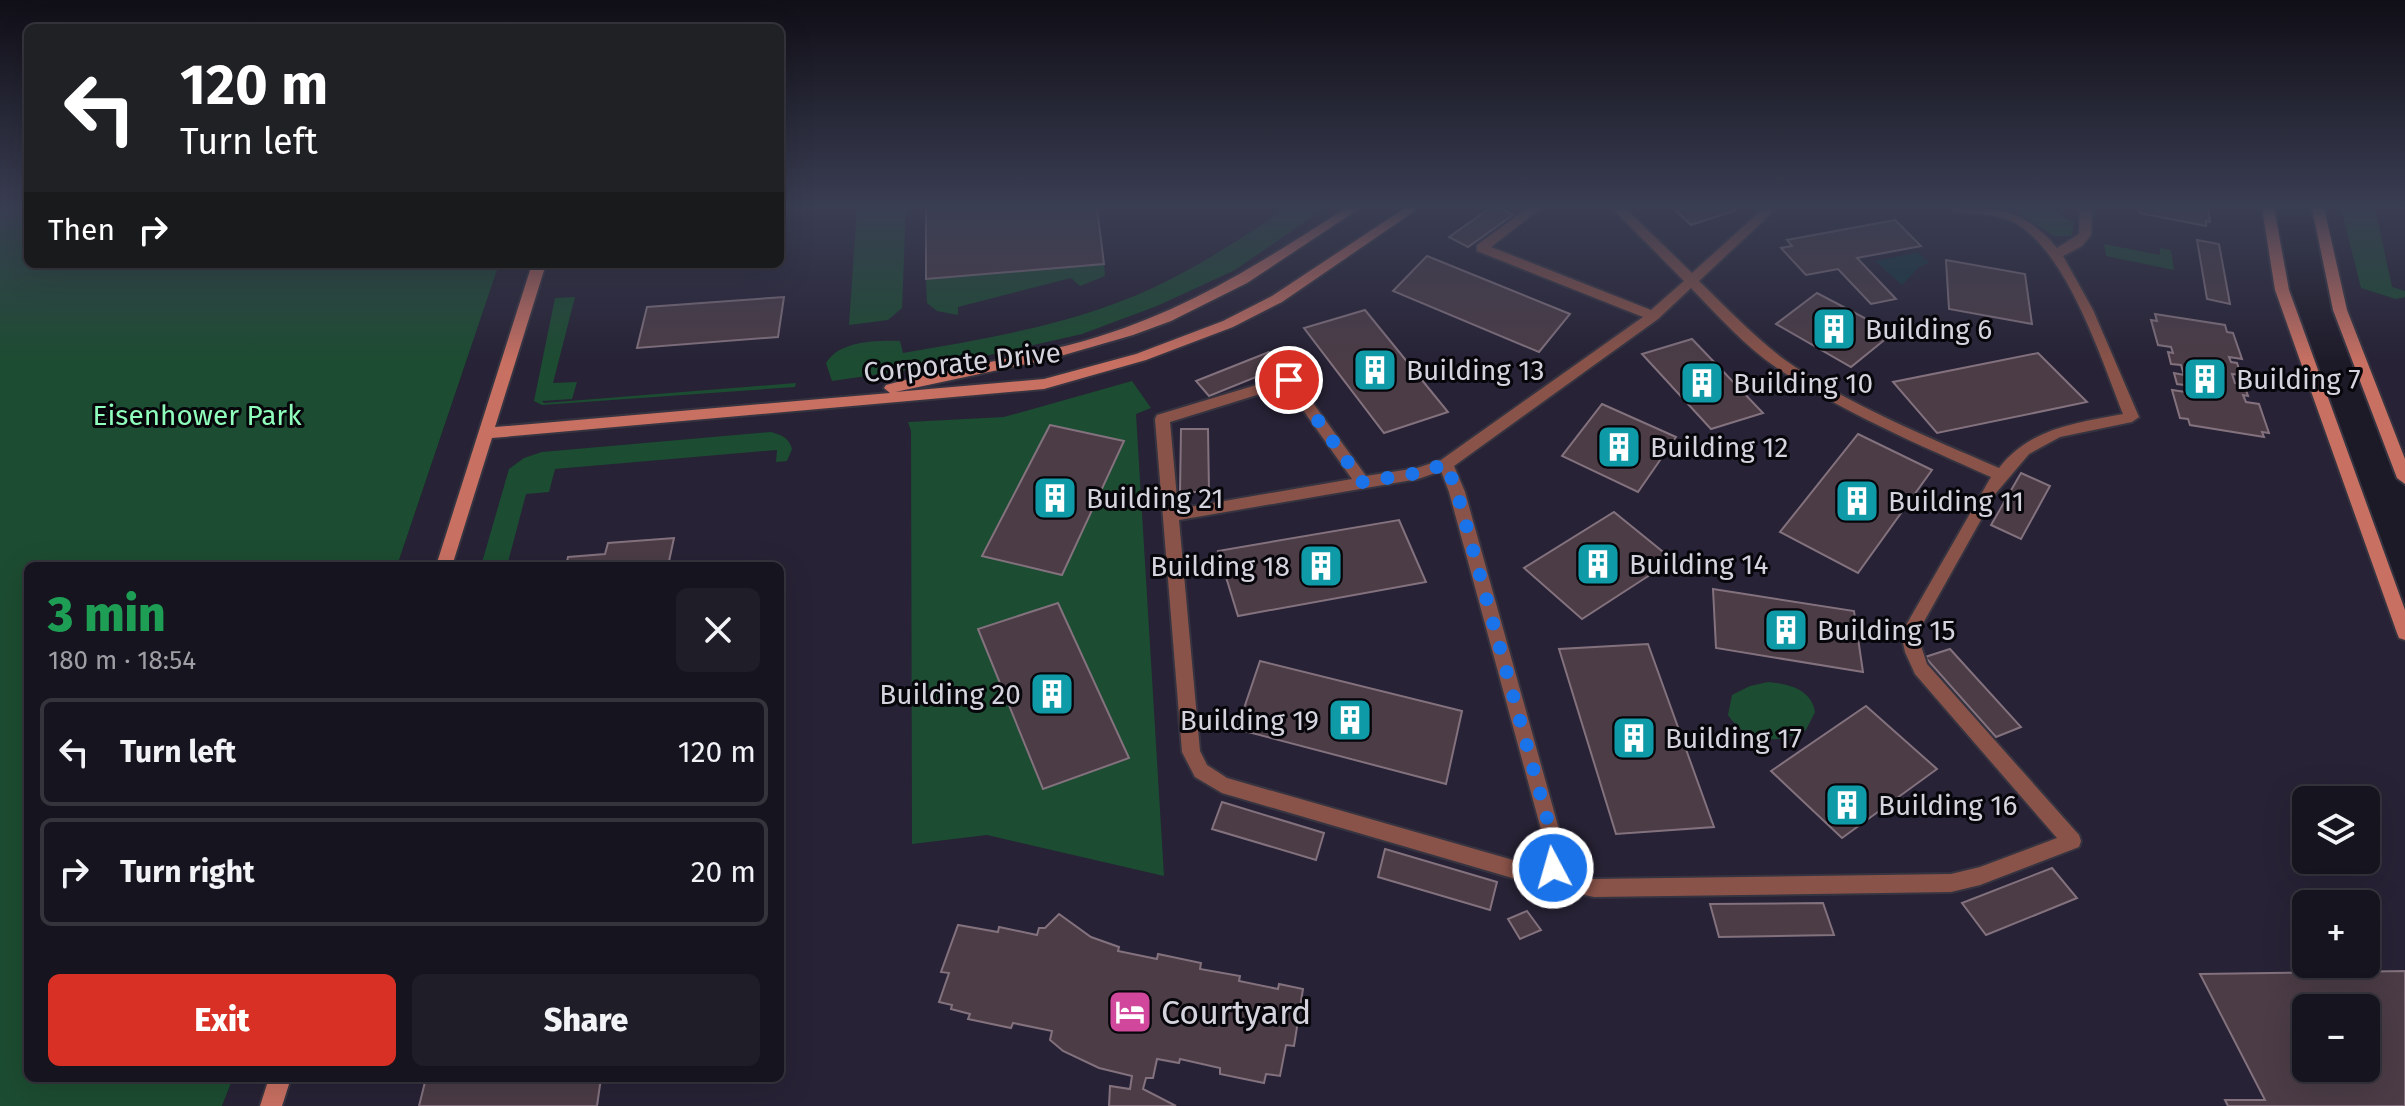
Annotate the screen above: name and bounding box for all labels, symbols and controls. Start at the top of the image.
text: 120 m [180,52,328,119]
icon: left [48,56,152,160]
text: Turn left [180,120,318,164]
icon: right [131,208,175,252]
text: Then [48,212,115,248]
building icon: Building 6 [1810,305,1858,353]
place label: Building 6 [1865,313,1992,346]
street label: Corporate Drive [862,336,1062,389]
pin [1255,346,1323,414]
building icon: Building 13 [1351,346,1399,394]
place label: Building 13 [1406,354,1544,387]
building icon: Building 7 [2181,355,2229,403]
icon: arrive [1267,358,1311,402]
building icon: Building 10 [1678,359,1726,407]
place label: Building 7 [2236,363,2361,396]
place label: Building 10 [1733,367,1873,400]
park label: Eisenhower Park [92,399,302,432]
building icon: Building 12 [1595,423,1643,471]
place label: Building 12 [1650,431,1788,464]
building icon: Building 21 [1031,474,1079,522]
building icon: Building 11 [1833,477,1881,525]
place label: Building 21 [1086,482,1224,515]
place label: Building 11 [1888,485,2024,518]
building icon: Building 14 [1574,540,1622,588]
building icon: Building 18 [1297,542,1345,590]
place label: Building 14 [1629,548,1768,581]
place label: Building 18 [1150,550,1290,583]
text: 3 min [48,586,166,644]
button: close [676,588,760,672]
building icon: Building 15 [1762,606,1810,654]
place label: Building 15 [1817,614,1955,647]
text: 180 m · 18:54 [48,645,196,676]
building icon: Building 20 [1028,670,1076,718]
place label: Building 20 [879,678,1021,711]
building icon: Building 19 [1326,696,1374,744]
place label: Building 19 [1180,704,1319,737]
building icon: Building 17 [1610,714,1658,762]
place label: Building 17 [1665,722,1802,755]
icon: left [52,730,96,774]
text: Turn left [120,734,236,770]
text: 120 m [678,734,756,770]
building icon: Building 16 [1823,781,1871,829]
map controls [2292,786,2380,1082]
button: layers [2292,786,2380,874]
place label: Building 16 [1878,789,2017,822]
position arrow [1511,826,1595,910]
icon: right [52,850,96,894]
text: Turn right [120,854,255,890]
text: 20 m [691,854,756,890]
button: + [2292,890,2380,978]
button: Exit [48,974,396,1066]
button: Share [412,974,760,1066]
hotel icon: Courtyard [1106,988,1154,1036]
place label: Courtyard [1161,992,1311,1033]
button: − [2292,994,2380,1082]

